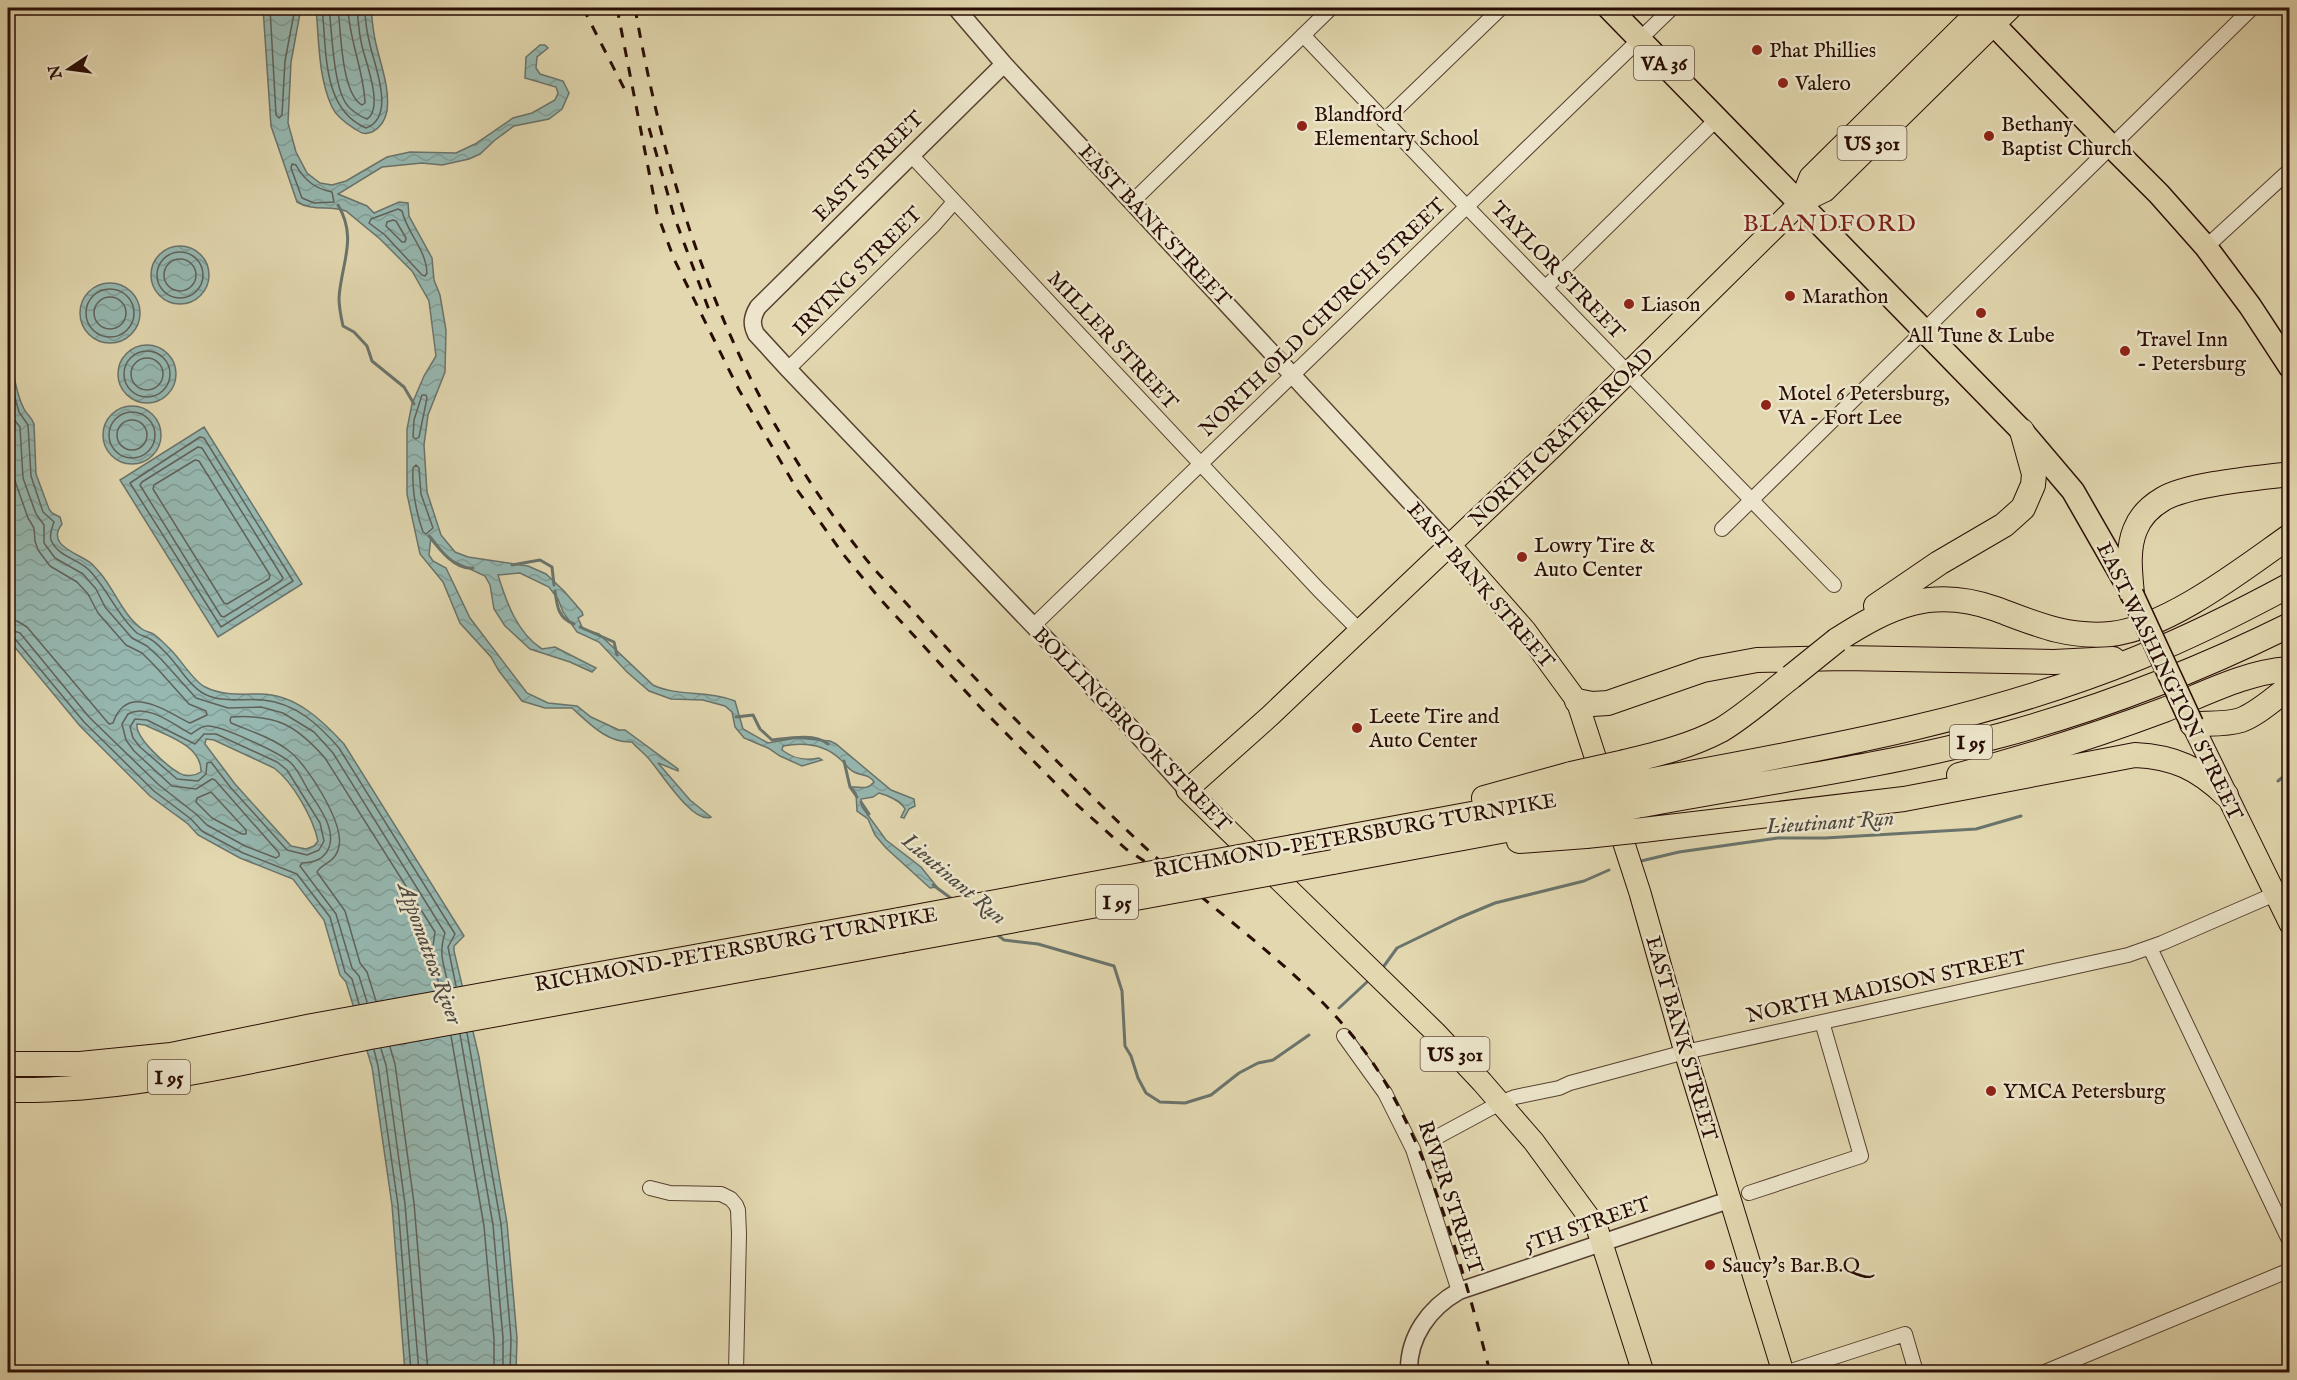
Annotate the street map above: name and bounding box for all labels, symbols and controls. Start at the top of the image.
place label: Phat Phillies [1769,38,1876,65]
north arrow [39,39,99,99]
marker: Phat Phillies [1750,43,1764,57]
road number: VA 36 [1634,46,1694,80]
text: N [45,63,68,82]
place label: Valero [1794,71,1851,98]
marker: Valero [1776,76,1790,90]
place label: Blandford Elementary School [1314,102,1479,153]
street label: EAST STREET [808,106,931,228]
place label: Bethany Baptist Church [2001,112,2132,163]
marker: Blandford Elementary School [1295,119,1309,133]
road number: US 301 [1838,126,1906,160]
marker: Bethany Baptist Church [1982,129,1996,143]
street label: EAST BANK STREET [1072,139,1236,313]
street label: NORTH OLD CHURCH STREET [1194,192,1452,443]
street label: TAYLOR STREET [1484,196,1630,346]
street label: IRVING STREET [788,201,929,343]
district label: BLANDFORD [1743,209,1917,240]
street label: MILLER STREET [1041,266,1184,417]
place label: Marathon [1802,284,1888,311]
marker: Marathon [1783,289,1797,303]
place label: Liason [1641,292,1700,319]
marker: Liason [1622,297,1636,311]
marker: All Tune & Lube [1974,306,1988,320]
place label: All Tune & Lube [1906,323,2055,350]
place label: Travel Inn - Petersburg [2137,327,2247,378]
street label: NORTH CRATER ROAD [1464,343,1660,534]
marker: Travel Inn - Petersburg [2118,344,2132,358]
place label: Motel 6 Petersburg, VA - Fort Lee [1777,381,1950,432]
marker: Motel 6 Petersburg, VA - Fort Lee [1759,398,1773,412]
street label: EAST BANK STREET [1400,497,1560,675]
place label: Lowry Tire & Auto Center [1533,533,1655,584]
street label: EAST WASHINGTON STREET [2089,538,2248,826]
marker: Lowry Tire & Auto Center [1515,550,1529,564]
street label: BOLLINGBROOK STREET [1026,622,1236,839]
place label: Leete Tire and Auto Center [1368,704,1500,755]
marker: Leete Tire and Auto Center [1350,721,1364,735]
road number: I 95 [1950,725,1992,759]
street label: RICHMOND-PETERSBURG TURNPIKE [1152,788,1559,885]
water label: Lieutinant Run [1764,805,1895,842]
water label: Lieutinant Run [895,827,1012,932]
water label: Appomattox River [390,877,468,1030]
road number: I 95 [1096,885,1138,919]
street label: RICHMOND-PETERSBURG TURNPIKE [533,902,940,999]
street label: EAST BANK STREET [1638,933,1723,1145]
street label: NORTH MADISON STREET [1744,944,2029,1030]
road number: US 301 [1420,1037,1490,1071]
road number: I 95 [148,1060,190,1094]
place label: YMCA Petersburg [2003,1079,2166,1106]
marker: YMCA Petersburg [1984,1084,1998,1098]
street label: RIVER STREET [1411,1117,1489,1278]
street label: 5TH STREET [1521,1191,1655,1260]
place label: Saucy's Bar.B.Q [1722,1253,1875,1280]
marker: Saucy's Bar.B.Q [1703,1258,1717,1272]

